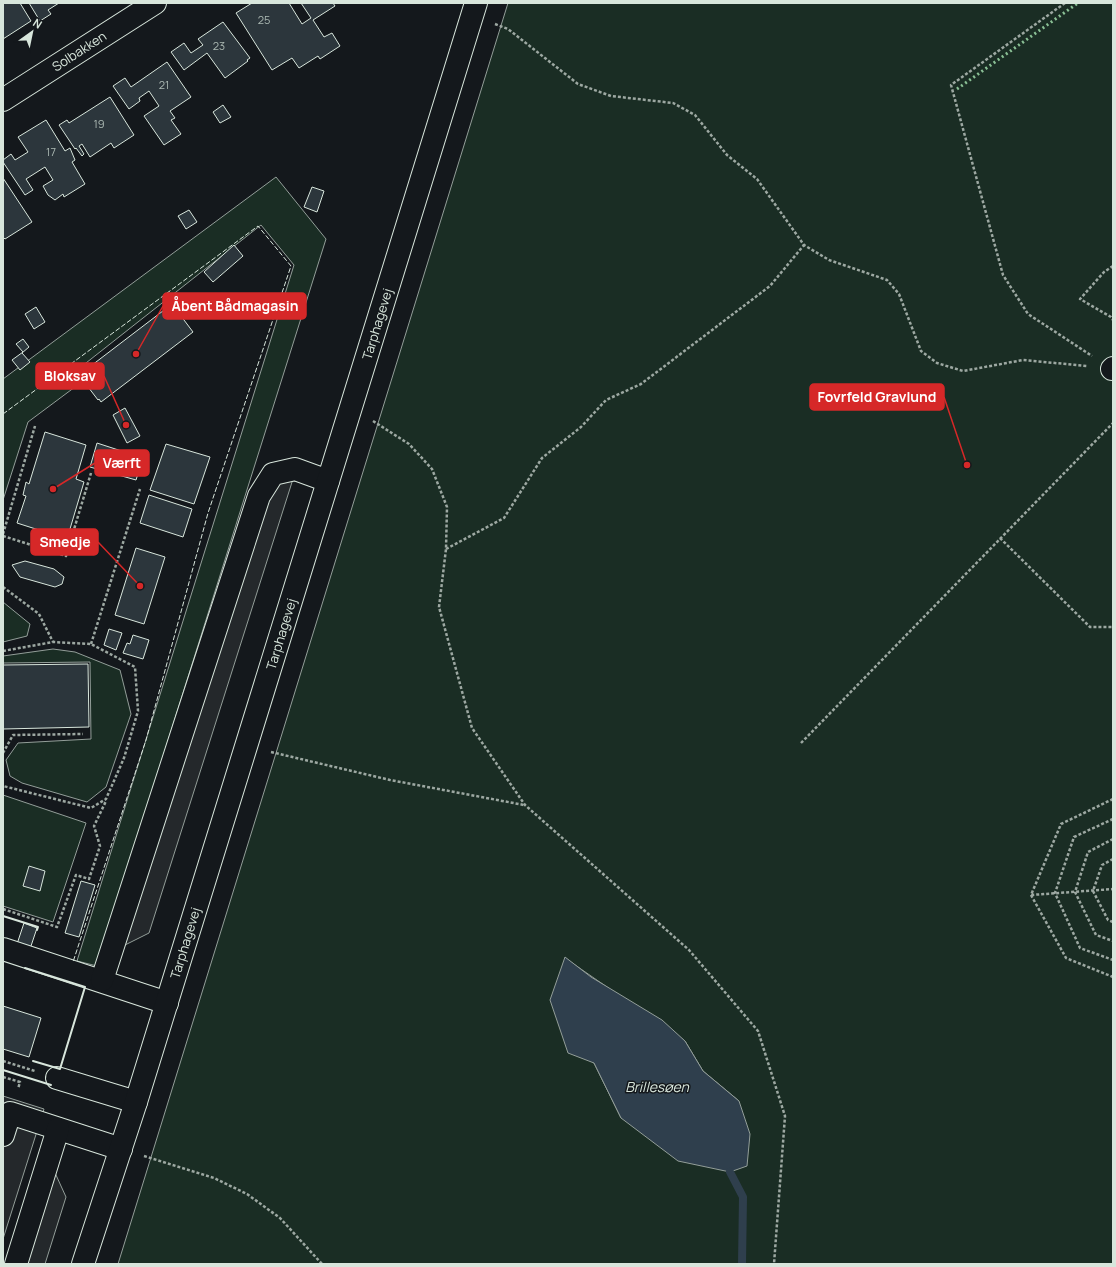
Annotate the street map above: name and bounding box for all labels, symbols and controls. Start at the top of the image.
north arrow [12,12,52,52]
house number: 25 [258,12,270,27]
text: N [30,15,45,32]
street label: Solbakken [48,27,110,75]
house number: 23 [213,38,225,53]
house number: 21 [159,77,169,92]
house number: 19 [93,116,105,131]
house number: 17 [46,144,56,159]
street label: Tarphagevej [358,286,396,362]
callout: Åbent Bådmagasin [163,293,306,319]
text: Åbent Bådmagasin [172,296,299,315]
callout: Bloksav [36,363,104,389]
text: Bloksav [44,366,96,385]
callout: Fovrfeld Gravlund [810,384,944,410]
text: Fovrfeld Gravlund [818,387,936,406]
callout: Værft [95,450,149,476]
text: Værft [103,453,141,472]
callout: Smedje [31,529,98,555]
text: Smedje [39,532,91,551]
street label: Tarphagevej [262,596,300,672]
street label: Tarphagevej [166,905,204,981]
water label: Brillesøen [625,1077,689,1096]

